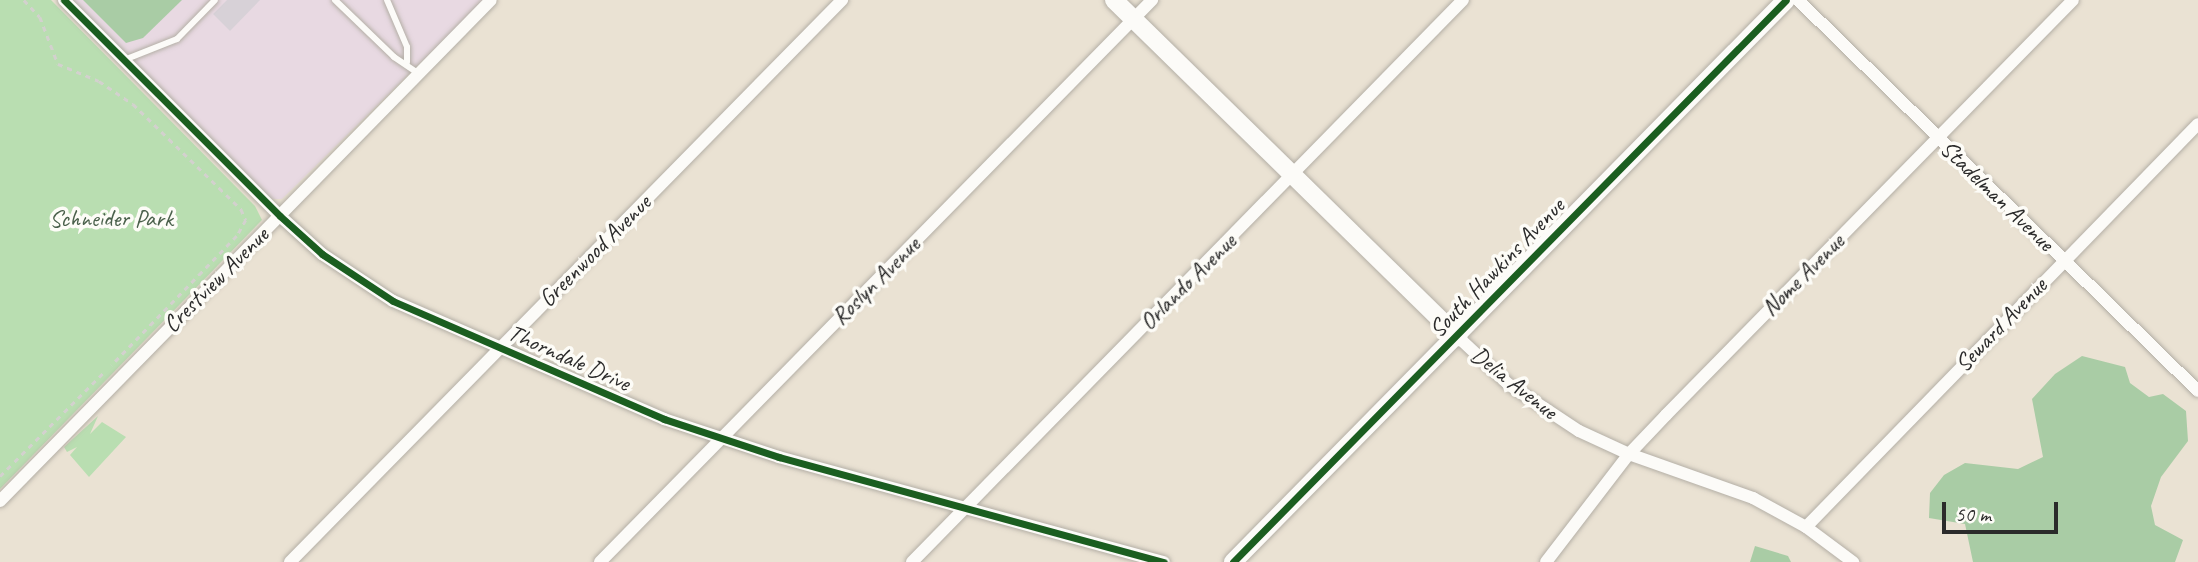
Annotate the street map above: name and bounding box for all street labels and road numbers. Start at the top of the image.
street label: Stadelman Avenue [1934,135,2060,257]
street label: Greenwood Avenue [533,189,657,313]
street label: South Hawkins Avenue [1423,192,1571,344]
street label: Crestview Avenue [157,221,275,339]
street label: Orlando Avenue [1134,228,1242,336]
street label: Nome Avenue [1756,228,1850,322]
street label: Roslyn Avenue [826,231,926,331]
street label: Seward Avenue [1949,272,2053,378]
street label: Thorndale Drive [504,318,634,398]
street label: Delia Avenue [1465,340,1563,426]

